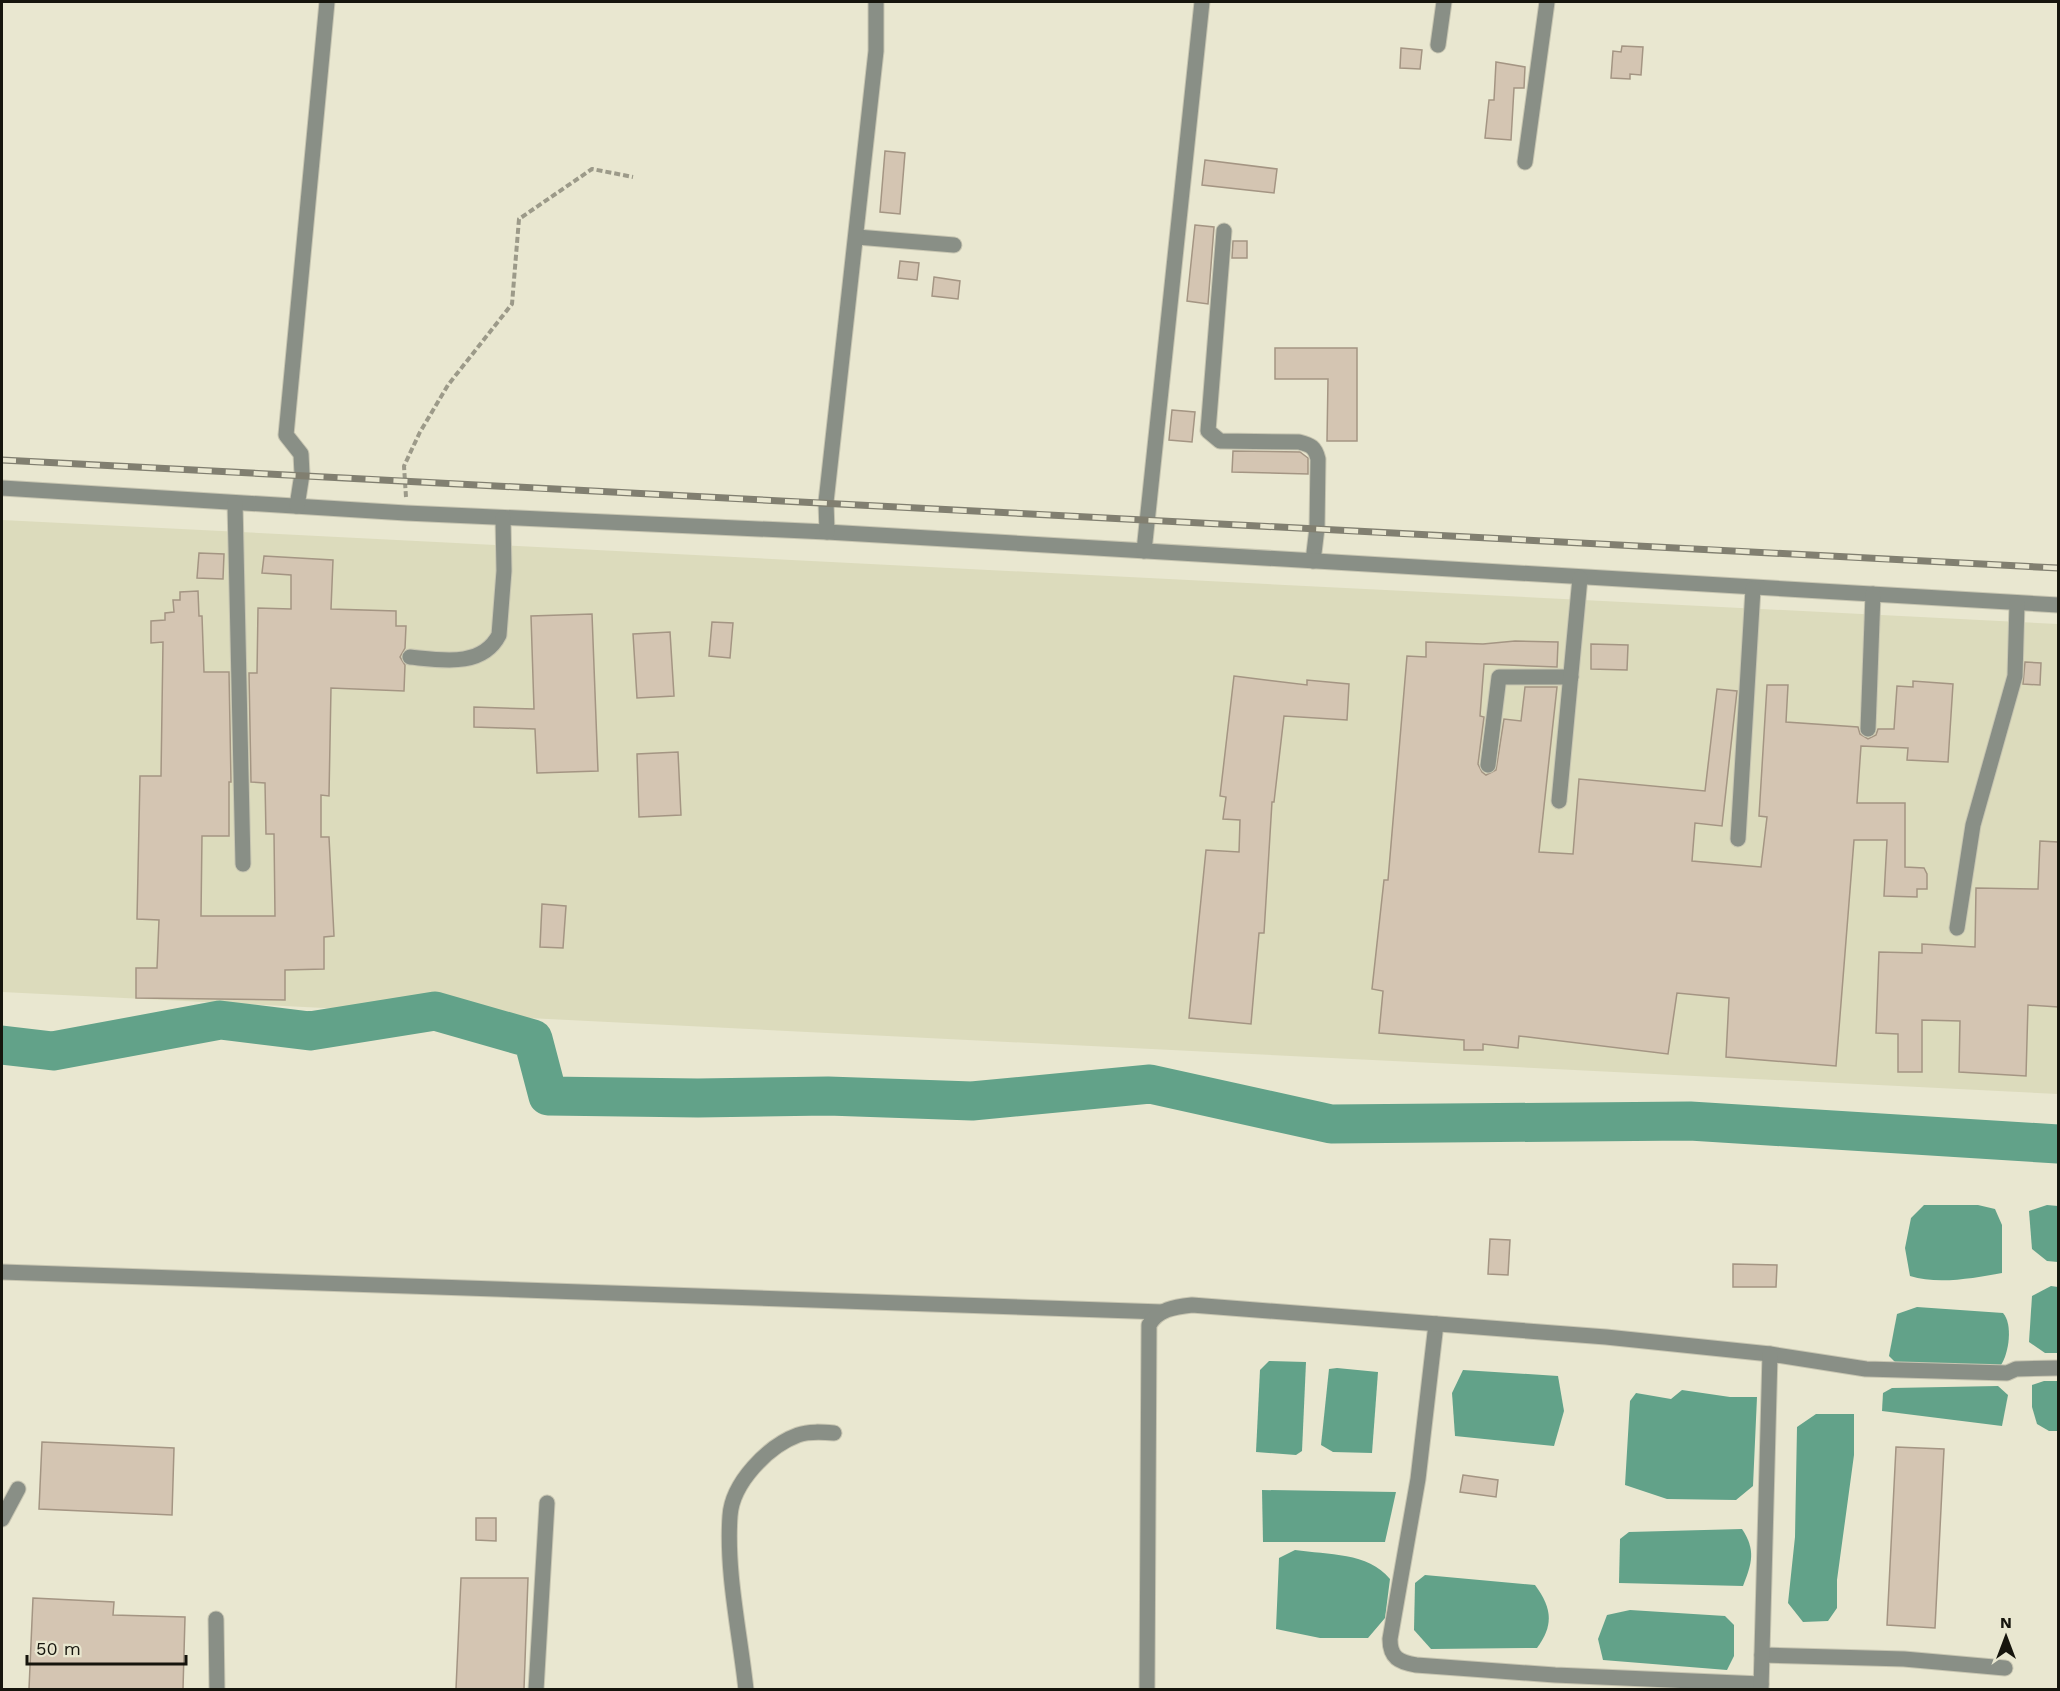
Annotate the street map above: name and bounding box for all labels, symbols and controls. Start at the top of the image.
north arrow [1976,1607,2036,1667]
text: N [2000,1613,2012,1632]
scale bar [27,1628,186,1666]
text: 50 m [36,1638,81,1659]

